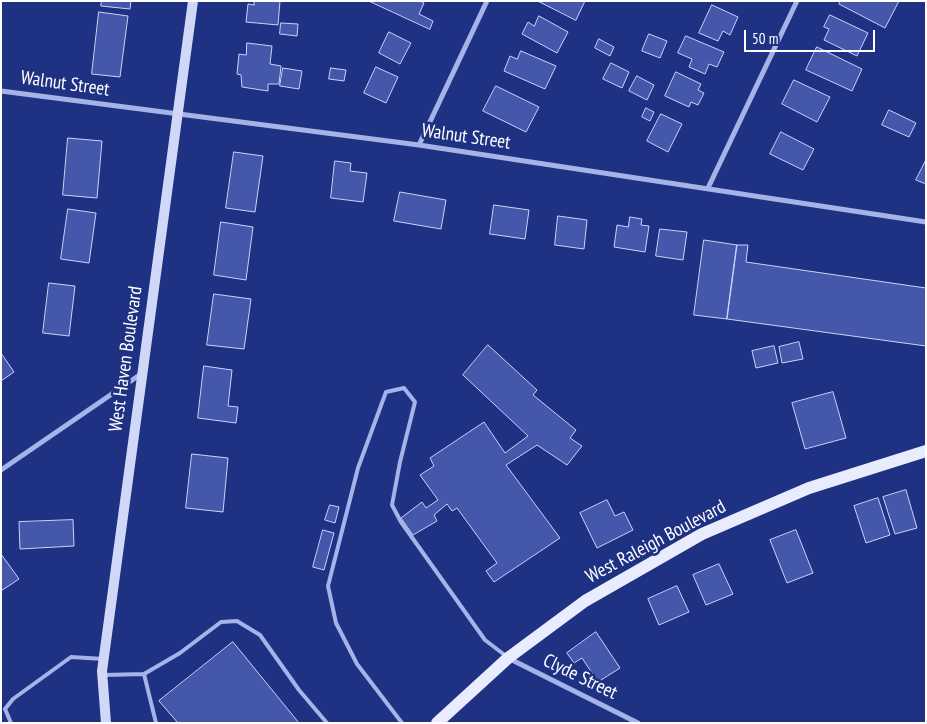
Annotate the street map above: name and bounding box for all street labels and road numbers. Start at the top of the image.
street label: Walnut Street [19,66,111,102]
street label: Walnut Street [420,119,512,155]
street label: West Haven Boulevard [105,285,147,433]
street label: West Raleigh Boulevard [582,496,730,588]
street label: Clyde Street [539,649,621,705]

